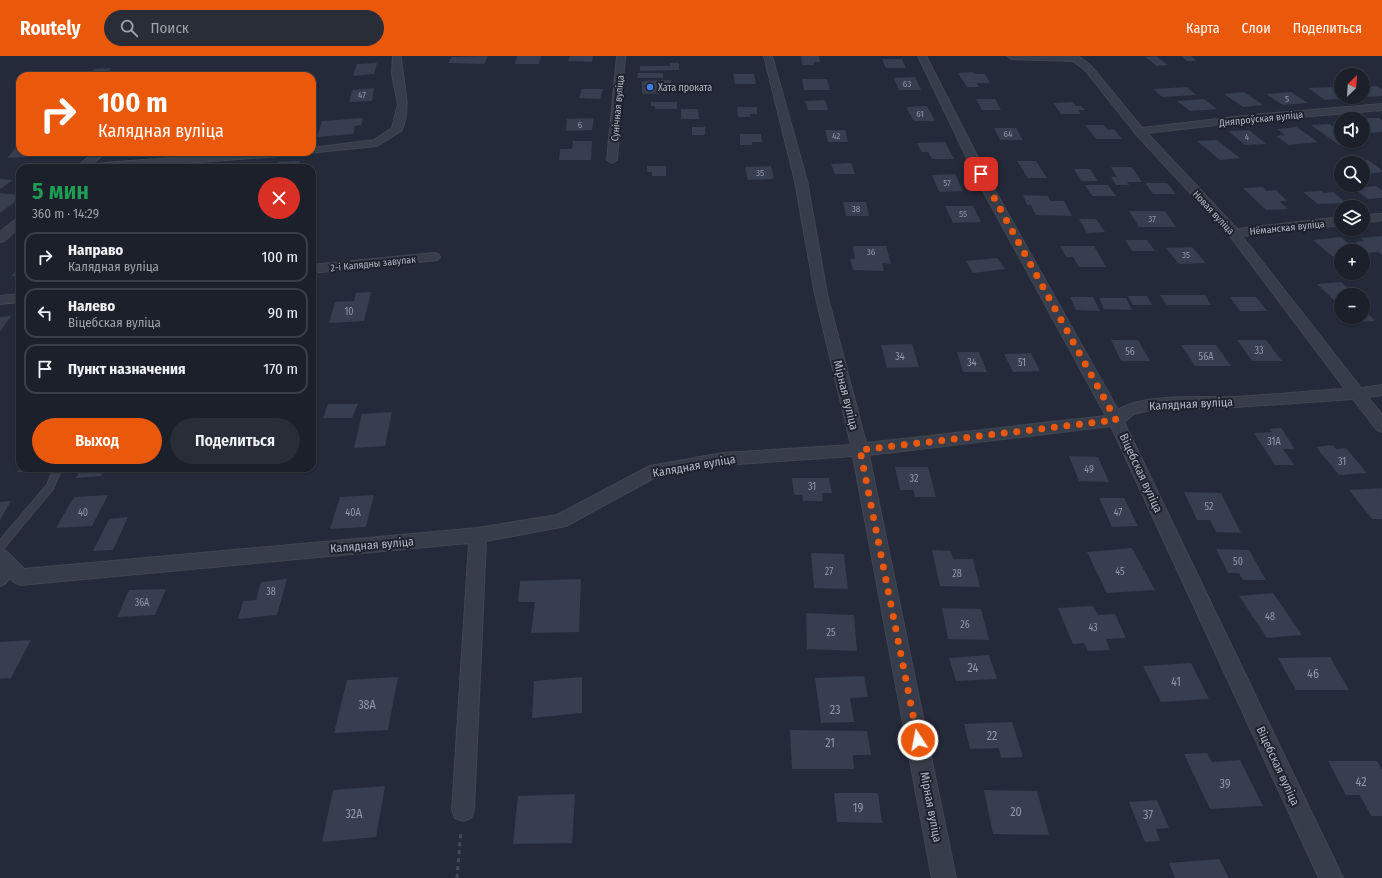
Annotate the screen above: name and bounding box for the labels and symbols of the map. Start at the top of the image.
north arrow [1334,68,1370,104]
street label: Сунічная вуліца [608,74,627,142]
house number: 63 [903,79,911,89]
marker: Хата проката [645,82,655,92]
place label: Хата проката [658,82,712,94]
house number: 47 [358,90,366,100]
house number: 5 [1285,94,1289,104]
street label: Дняпроўская вуліца [1217,108,1304,129]
house number: 61 [916,109,924,119]
house number: 6 [578,120,583,130]
house number: 64 [1004,129,1013,139]
house number: 42 [832,131,840,141]
house number: 4 [1245,132,1250,142]
pin [964,157,998,191]
house number: 35 [756,168,764,178]
house number: 57 [943,178,951,188]
street label: Новая вуліца [1190,188,1237,237]
house number: 38 [852,204,861,214]
house number: 55 [959,209,967,219]
house number: 37 [1148,214,1156,224]
street label: Нёманская вуліца [1249,217,1325,238]
house number: 36 [867,247,876,257]
house number: 35 [1182,250,1190,260]
street label: 2-і Калядны завулак [330,253,417,274]
house number: 10 [344,306,354,318]
house number: 33 [1254,345,1264,357]
house number: 56 [1125,346,1135,358]
house number: 34 [895,351,905,363]
house number: 56А [1199,351,1214,363]
house number: 34 [967,357,977,369]
house number: 51 [1018,357,1026,369]
street label: Мірная вуліца [831,359,861,431]
street label: Калядная вуліца [1149,395,1233,413]
street label: Віцебская вуліца [1117,431,1166,515]
house number: 31А [1267,436,1281,448]
street label: Калядная вуліца [651,452,737,480]
house number: 31 [1338,456,1346,468]
house number: 49 [1084,464,1094,476]
house number: 32 [910,473,919,485]
house number: 31 [808,481,816,493]
house number: 52 [1205,501,1214,513]
house number: 40 [78,507,88,519]
house number: 40А [345,507,361,519]
house number: 47 [1114,507,1122,519]
street label: Калядная вуліца [330,534,415,556]
house number: 50 [1233,556,1243,568]
house number: 27 [825,566,833,578]
house number: 45 [1115,566,1125,578]
house number: 28 [952,568,962,580]
house number: 38 [266,586,276,598]
house number: 36А [135,597,150,609]
house number: 48 [1265,611,1275,623]
house number: 26 [960,619,970,631]
house number: 43 [1088,622,1098,634]
house number: 25 [827,627,836,639]
house number: 24 [968,661,979,675]
house number: 46 [1307,667,1319,681]
house number: 41 [1171,675,1181,689]
house number: 38А [358,698,377,712]
house number: 23 [830,703,840,717]
position arrow [897,719,939,761]
street label: Віцебская вуліца [1254,724,1303,808]
house number: 22 [987,729,997,743]
house number: 21 [825,736,835,750]
street label: Мірная вуліца [917,771,945,844]
house number: 42 [1356,775,1366,789]
house number: 39 [1219,777,1231,791]
house number: 19 [853,801,863,815]
house number: 20 [1010,805,1022,819]
house number: 32А [346,807,363,821]
house number: 37 [1143,808,1153,822]

